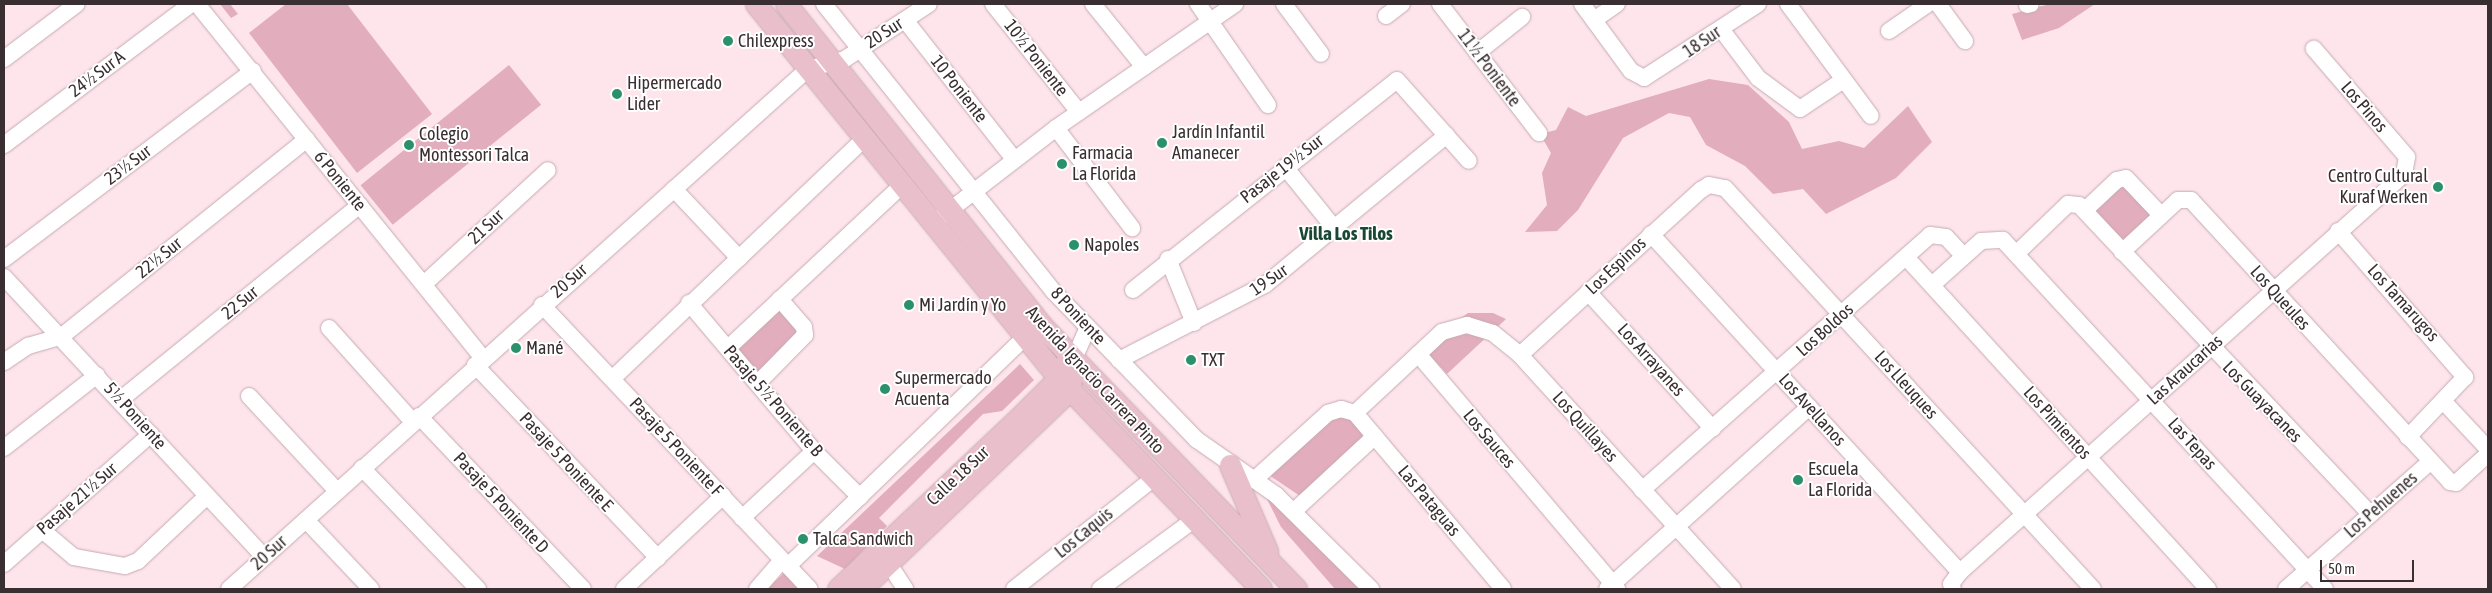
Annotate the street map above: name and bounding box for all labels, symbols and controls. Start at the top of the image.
street label: 20 Sur [861,13,907,53]
street label: 10½ Poniente [999,15,1073,101]
street label: 18 Sur [1679,22,1725,62]
street label: 11½ Poniente [1453,25,1525,111]
place label: Chilexpress [738,30,814,52]
marker: Chilexpress [722,35,734,47]
street label: 24½ Sur A [65,46,129,102]
street label: 10 Poniente [926,51,992,127]
place label: Hipermercado Lider [627,73,722,116]
street label: Los Pinos [2336,77,2392,137]
marker: Hipermercado Lider [611,88,623,100]
place label: Jardín Infantil Amanecer [1172,122,1265,164]
place label: Colegio Montessori Talca [419,124,529,166]
street label: Pasaje 19½ Sur [1236,130,1328,208]
marker: Jardín Infantil Amanecer [1156,137,1168,149]
marker: Colegio Montessori Talca [403,139,415,151]
street label: 23½ Sur [100,140,156,190]
place label: Farmacia La Florida [1072,143,1136,186]
street label: 6 Poniente [309,147,371,215]
marker: Farmacia La Florida [1056,158,1068,170]
place label: Centro Cultural Kuraf Werken [2328,166,2428,208]
marker: Centro Cultural Kuraf Werken [2432,181,2444,193]
street label: 21 Sur [464,205,508,249]
district label: Villa Los Tilos [1299,223,1393,245]
street label: 22½ Sur [132,233,186,283]
street label: Los Espinos [1581,233,1651,299]
place label: Napoles [1084,234,1139,256]
marker: Napoles [1068,239,1080,251]
street label: 20 Sur [546,259,592,303]
street label: 19 Sur [1246,260,1292,300]
street label: Los Tamarugos [2363,260,2443,346]
street label: Los Queules [2245,261,2315,335]
street label: 22 Sur [217,282,263,324]
street label: 8 Poniente [1046,283,1110,349]
place label: Mi Jardín y Yo [919,294,1006,316]
marker: Mi Jardín y Yo [903,299,915,311]
street label: Los Boldos [1792,299,1858,361]
street label: Avenida Ignacio Carrera Pinto [1021,302,1169,458]
street label: Los Arrayanes [1613,319,1689,401]
street label: Las Araucarias [2143,330,2227,410]
place label: Mané [526,337,563,359]
street label: Pasaje 5½ Poniente B [719,341,827,461]
marker: Mané [510,342,522,354]
street label: Los Lleuques [1870,346,1942,424]
place label: TXT [1201,349,1225,371]
marker: TXT [1185,354,1197,366]
street label: Los Guayacanes [2218,357,2306,447]
place label: Supermercado Acuenta [895,368,992,410]
street label: Los Avellanos [1774,369,1850,451]
street label: 5½ Poniente [99,378,171,454]
street label: Los Pimientos [2019,382,2095,464]
marker: Supermercado Acuenta [879,383,891,395]
street label: Los Quillayes [1548,387,1622,467]
street label: Pasaje 5 Poniente F [625,393,727,501]
street label: Los Sauces [1458,405,1520,473]
street label: Pasaje 5 Poniente E [515,408,617,516]
street label: Las Tepas [2163,414,2221,474]
street label: Calle 18 Sur [922,442,994,510]
street label: Pasaje 5 Poniente D [449,448,553,558]
street label: Pasaje 21½ Sur [32,458,122,540]
place label: Escuela La Florida [1808,459,1872,502]
street label: Las Pataguas [1393,461,1465,541]
street label: Los Pehuenes [2340,467,2422,543]
marker: Escuela La Florida [1792,474,1804,486]
street label: Los Caquis [1051,503,1117,563]
place label: Talca Sandwich [813,528,914,550]
street label: 20 Sur [247,531,291,575]
marker: Talca Sandwich [797,533,809,545]
scale bar [2322,550,2416,582]
text: 50 m [2328,560,2355,577]

